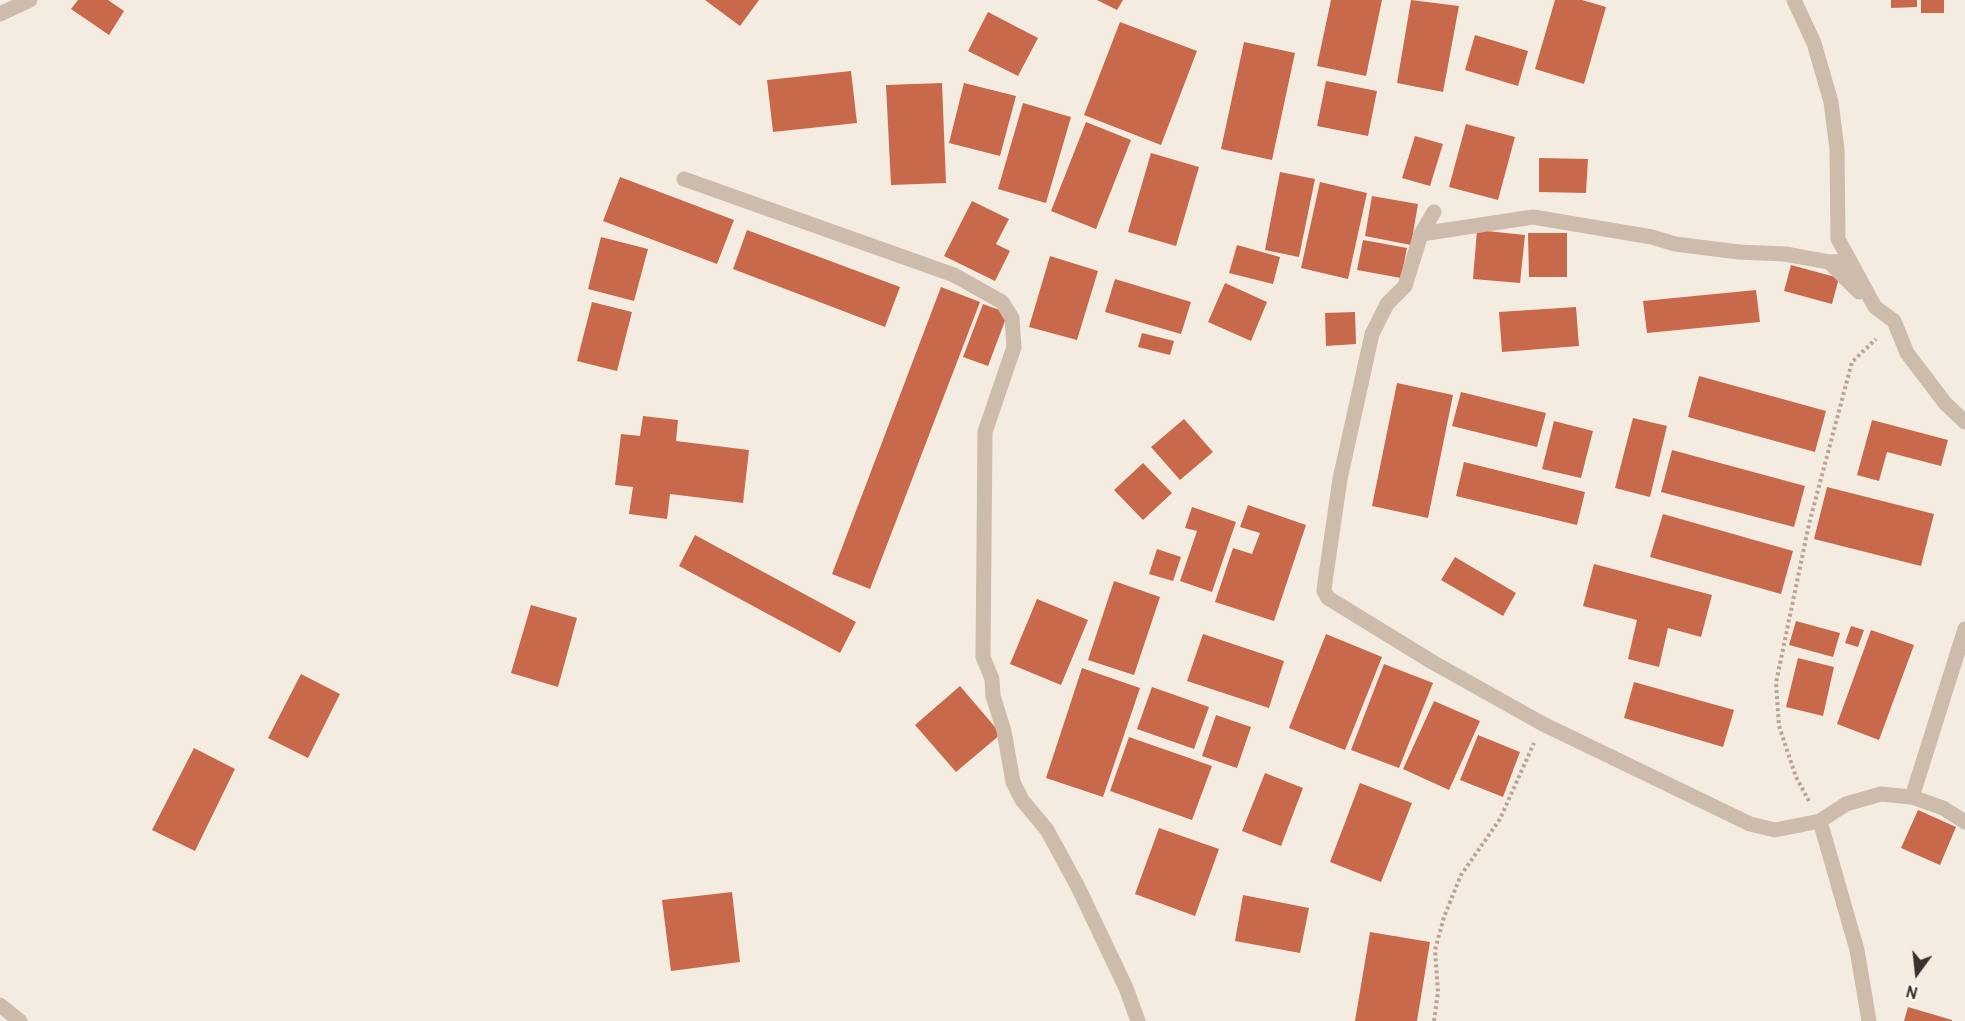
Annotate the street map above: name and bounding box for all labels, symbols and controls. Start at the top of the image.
north arrow [1887,943,1947,1003]
text: N [1904,979,1920,1002]

